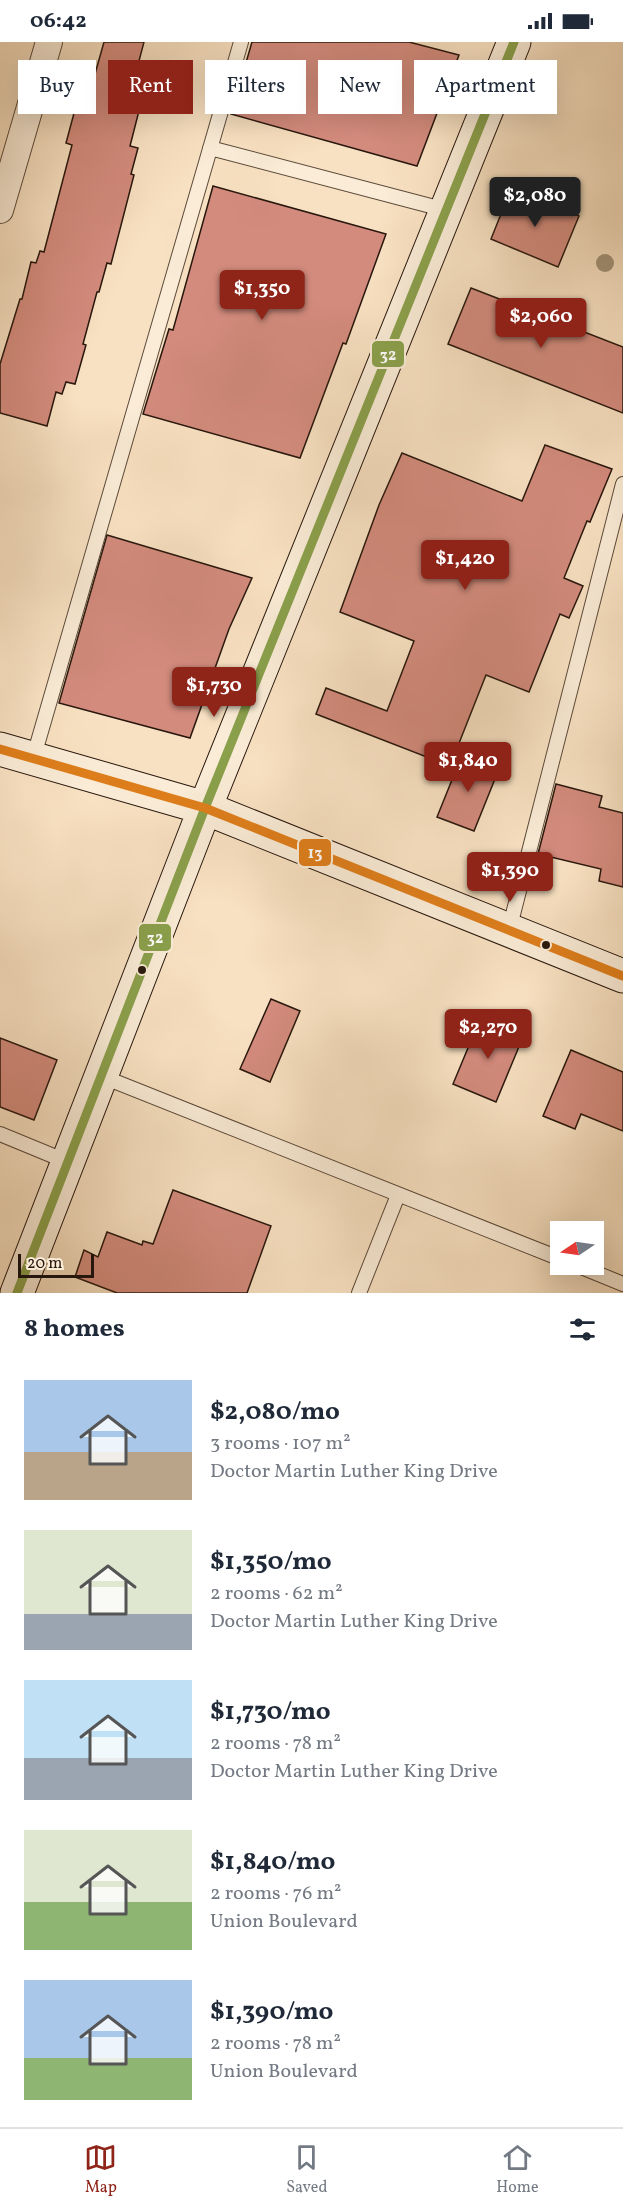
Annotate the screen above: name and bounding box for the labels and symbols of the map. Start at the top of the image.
pin: $2,080 [486,177,584,228]
pin: $1,350 [213,270,311,321]
pin: $2,060 [492,298,590,349]
line badge: 32 [371,340,405,368]
text: 32 [380,345,396,367]
pin: $1,420 [416,540,514,591]
pin: $1,730 [165,667,263,718]
pin: $1,840 [419,742,517,793]
line badge: 13 [298,838,332,867]
text: 13 [308,843,322,865]
pin: $1,390 [461,852,559,903]
line badge: 32 [138,923,172,952]
text: 32 [147,928,163,950]
unlabelled marker [540,939,552,951]
unlabelled marker [136,964,148,976]
pin: $2,270 [439,1009,537,1060]
north arrow [550,1221,604,1275]
scale bar [18,1251,94,1278]

